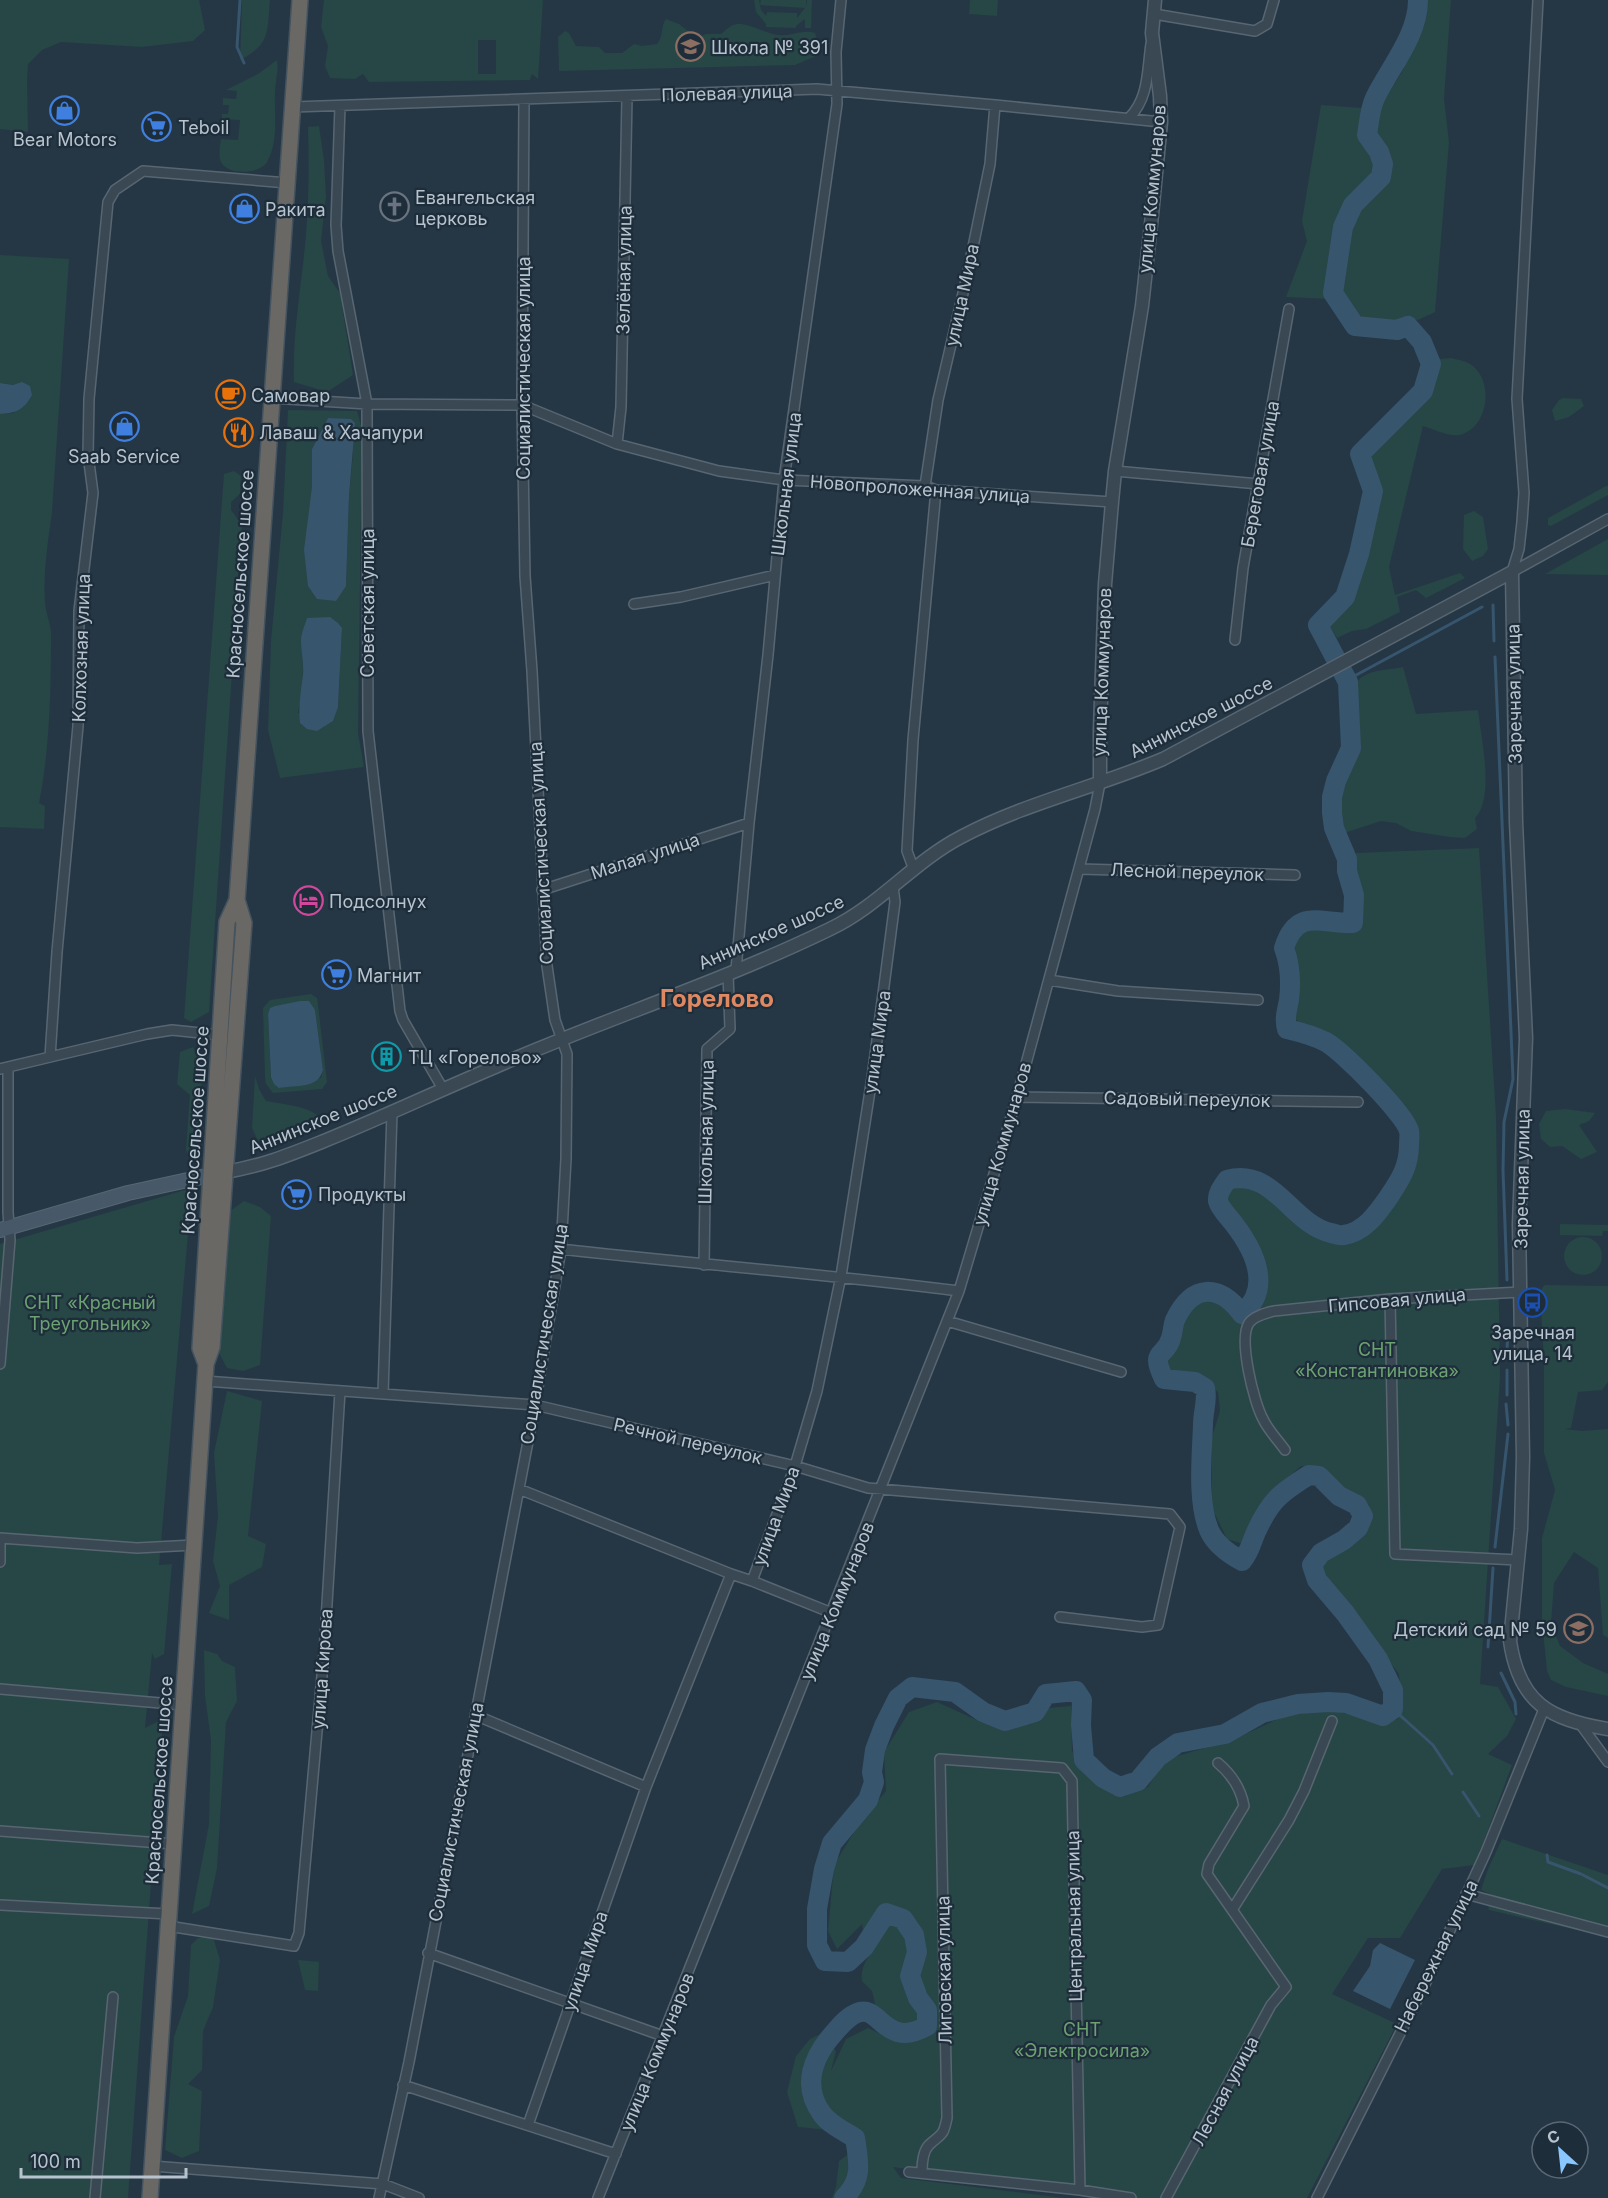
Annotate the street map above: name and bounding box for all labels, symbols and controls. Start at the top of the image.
school or university icon: Школа № 391 [674,31,706,63]
place label: Школа № 391 [711,37,828,58]
street label: Полевая улица [661,80,793,106]
shop icon: Bear Motors [49,94,81,126]
street label: улица Коммунаров [1134,104,1170,274]
supermarket icon: Teboil [141,111,173,143]
place label: Teboil [178,117,229,138]
place label: Bear Motors [13,129,117,150]
place label: Евангельская церковь [415,187,535,229]
church icon: Евангельская церковь [378,191,410,223]
shop icon: Ракита [228,193,260,225]
place label: Ракита [265,199,326,220]
street label: Зелёная улица [612,205,636,335]
street label: улица Мира [941,242,983,348]
street label: Социалистическая улица [513,256,534,480]
cafe icon: Самовар [214,379,246,411]
place label: Самовар [251,385,330,406]
street label: Береговая улица [1237,399,1283,549]
shop icon: Saab Service [108,411,140,443]
street label: Школьная улица [767,411,805,557]
restaurant icon: Лаваш & Хачапури [222,416,254,448]
place label: Лаваш & Хачапури [259,422,423,443]
place label: Saab Service [68,446,180,467]
street label: Красносельское шоссе [222,469,258,679]
street label: Новопроложенная улица [809,471,1031,507]
street label: Советская улица [357,528,378,678]
street label: Колхозная улица [68,573,94,723]
street label: улица Коммунаров [1089,587,1115,757]
street label: Заречная улица [1502,624,1526,764]
street label: Аннинское шоссе [1126,672,1276,762]
street label: Социалистическая улица [525,741,557,965]
street label: Малая улица [588,829,702,883]
street label: Лесной переулок [1110,859,1264,885]
hotel icon: Подсолнух [292,885,324,917]
street label: Аннинское шоссе [695,890,847,974]
place label: Подсолнух [329,891,427,912]
supermarket icon: Магнит [320,959,352,991]
place label: Магнит [357,965,422,986]
district label: Горелово [660,984,774,1013]
street label: улица Мира [859,989,895,1095]
street label: Красносельское шоссе [177,1025,213,1235]
building icon: ТЦ «Горелово» [371,1041,403,1073]
place label: ТЦ «Горелово» [408,1047,542,1068]
street label: Школьная улица [694,1059,718,1205]
street label: улица Коммунаров [969,1060,1035,1228]
street label: Аннинское шоссе [246,1080,400,1158]
street label: Садовый переулок [1103,1087,1271,1111]
street label: Заречная улица [1510,1109,1534,1249]
supermarket icon: Продукты [281,1178,313,1210]
place label: Продукты [318,1184,406,1205]
street label: Социалистическая улица [516,1222,572,1446]
street label: Гипсовая улица [1327,1284,1467,1316]
bus stop icon: Заречная улица, 14 [1517,1287,1549,1319]
park label: СНТ «Красный Треугольник» [24,1292,156,1334]
place label: Заречная улица, 14 [1491,1322,1575,1364]
park label: СНТ «Константиновка» [1295,1339,1459,1381]
street label: Речной переулок [612,1414,765,1468]
street label: улица Мира [748,1463,804,1569]
street label: улица Коммунаров [796,1519,878,1683]
street label: улица Кирова [307,1608,337,1730]
school or university icon: Детский сад № 59 [1562,1613,1594,1645]
place label: Детский сад № 59 [1394,1619,1557,1640]
street label: Красносельское шоссе [141,1675,177,1885]
street label: Социалистическая улица [424,1700,488,1924]
street label: Центральная улица [1062,1830,1086,2002]
street label: Набережная улица [1390,1876,1482,2036]
street label: Лиговская улица [932,1895,956,2045]
street label: улица Мира [558,1908,612,2014]
street label: улица Коммунаров [616,1970,698,2134]
park label: СНТ «Электросила» [1014,2019,1150,2061]
street label: Лесная улица [1187,2033,1263,2149]
north arrow [1530,2120,1590,2180]
text: С [1543,2125,1563,2148]
scale bar [21,2141,186,2179]
text: 100 m [30,2151,81,2172]

